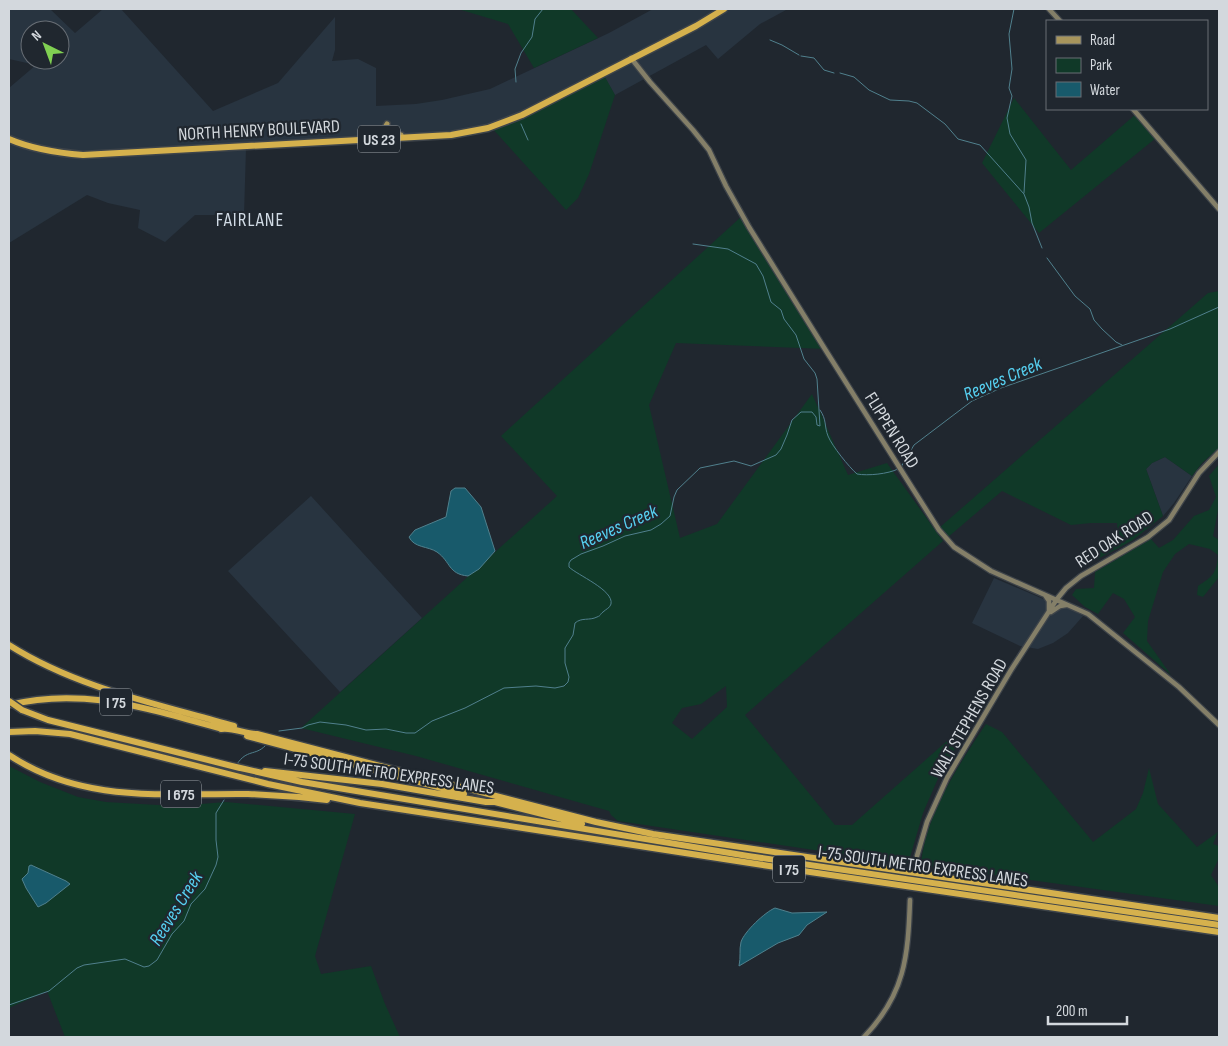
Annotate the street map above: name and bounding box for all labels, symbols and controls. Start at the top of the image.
north arrow [20,20,70,70]
legend [1046,20,1208,110]
text: N [28,27,45,45]
text: Road [1090,31,1115,50]
text: Park [1090,56,1112,75]
text: Water [1090,81,1121,100]
street label: NORTH HENRY BOULEVARD [178,116,340,145]
road number: US 23 [358,126,400,152]
district label: FAIRLANE [216,209,284,232]
water label: Reeves Creek [960,352,1046,406]
street label: FLIPPEN ROAD [860,388,923,472]
water label: Reeves Creek [576,500,662,555]
street label: RED OAK ROAD [1071,507,1157,572]
street label: WALT STEPHENS ROAD [927,655,1012,782]
road number: I 75 [100,689,132,716]
street label: I-75 SOUTH METRO EXPRESS LANES [282,748,496,799]
road number: I 675 [161,781,201,808]
street label: I-75 SOUTH METRO EXPRESS LANES [816,841,1030,892]
road number: I 75 [773,856,805,882]
water label: Reeves Creek [145,867,209,950]
scale bar [1048,994,1127,1026]
text: 200 m [1056,1002,1088,1021]

